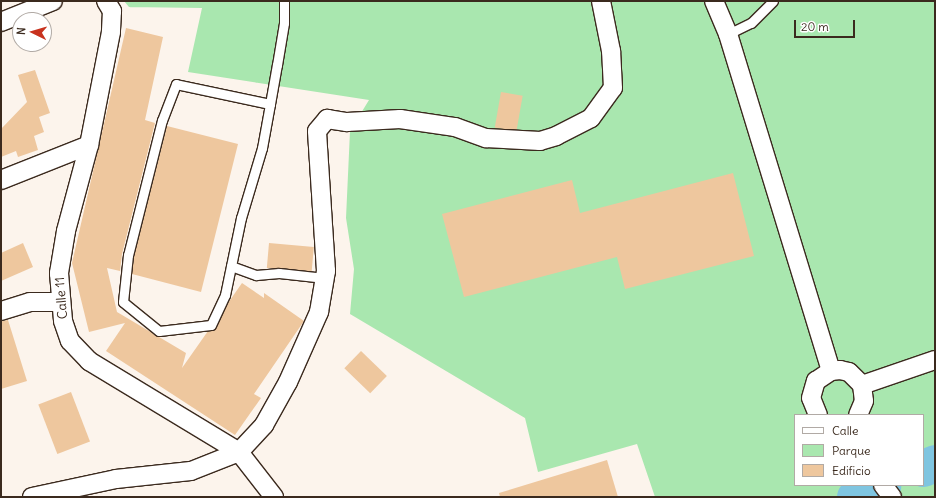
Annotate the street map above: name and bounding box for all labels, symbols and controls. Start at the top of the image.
north arrow [12,12,52,52]
scale bar [796,12,857,38]
text: 20 m [801,19,829,34]
text: N [14,27,28,35]
street label: Calle 11 [52,276,72,320]
legend [794,414,924,486]
text: Calle [832,423,859,438]
text: Parque [832,443,871,458]
text: Edificio [832,463,871,478]

